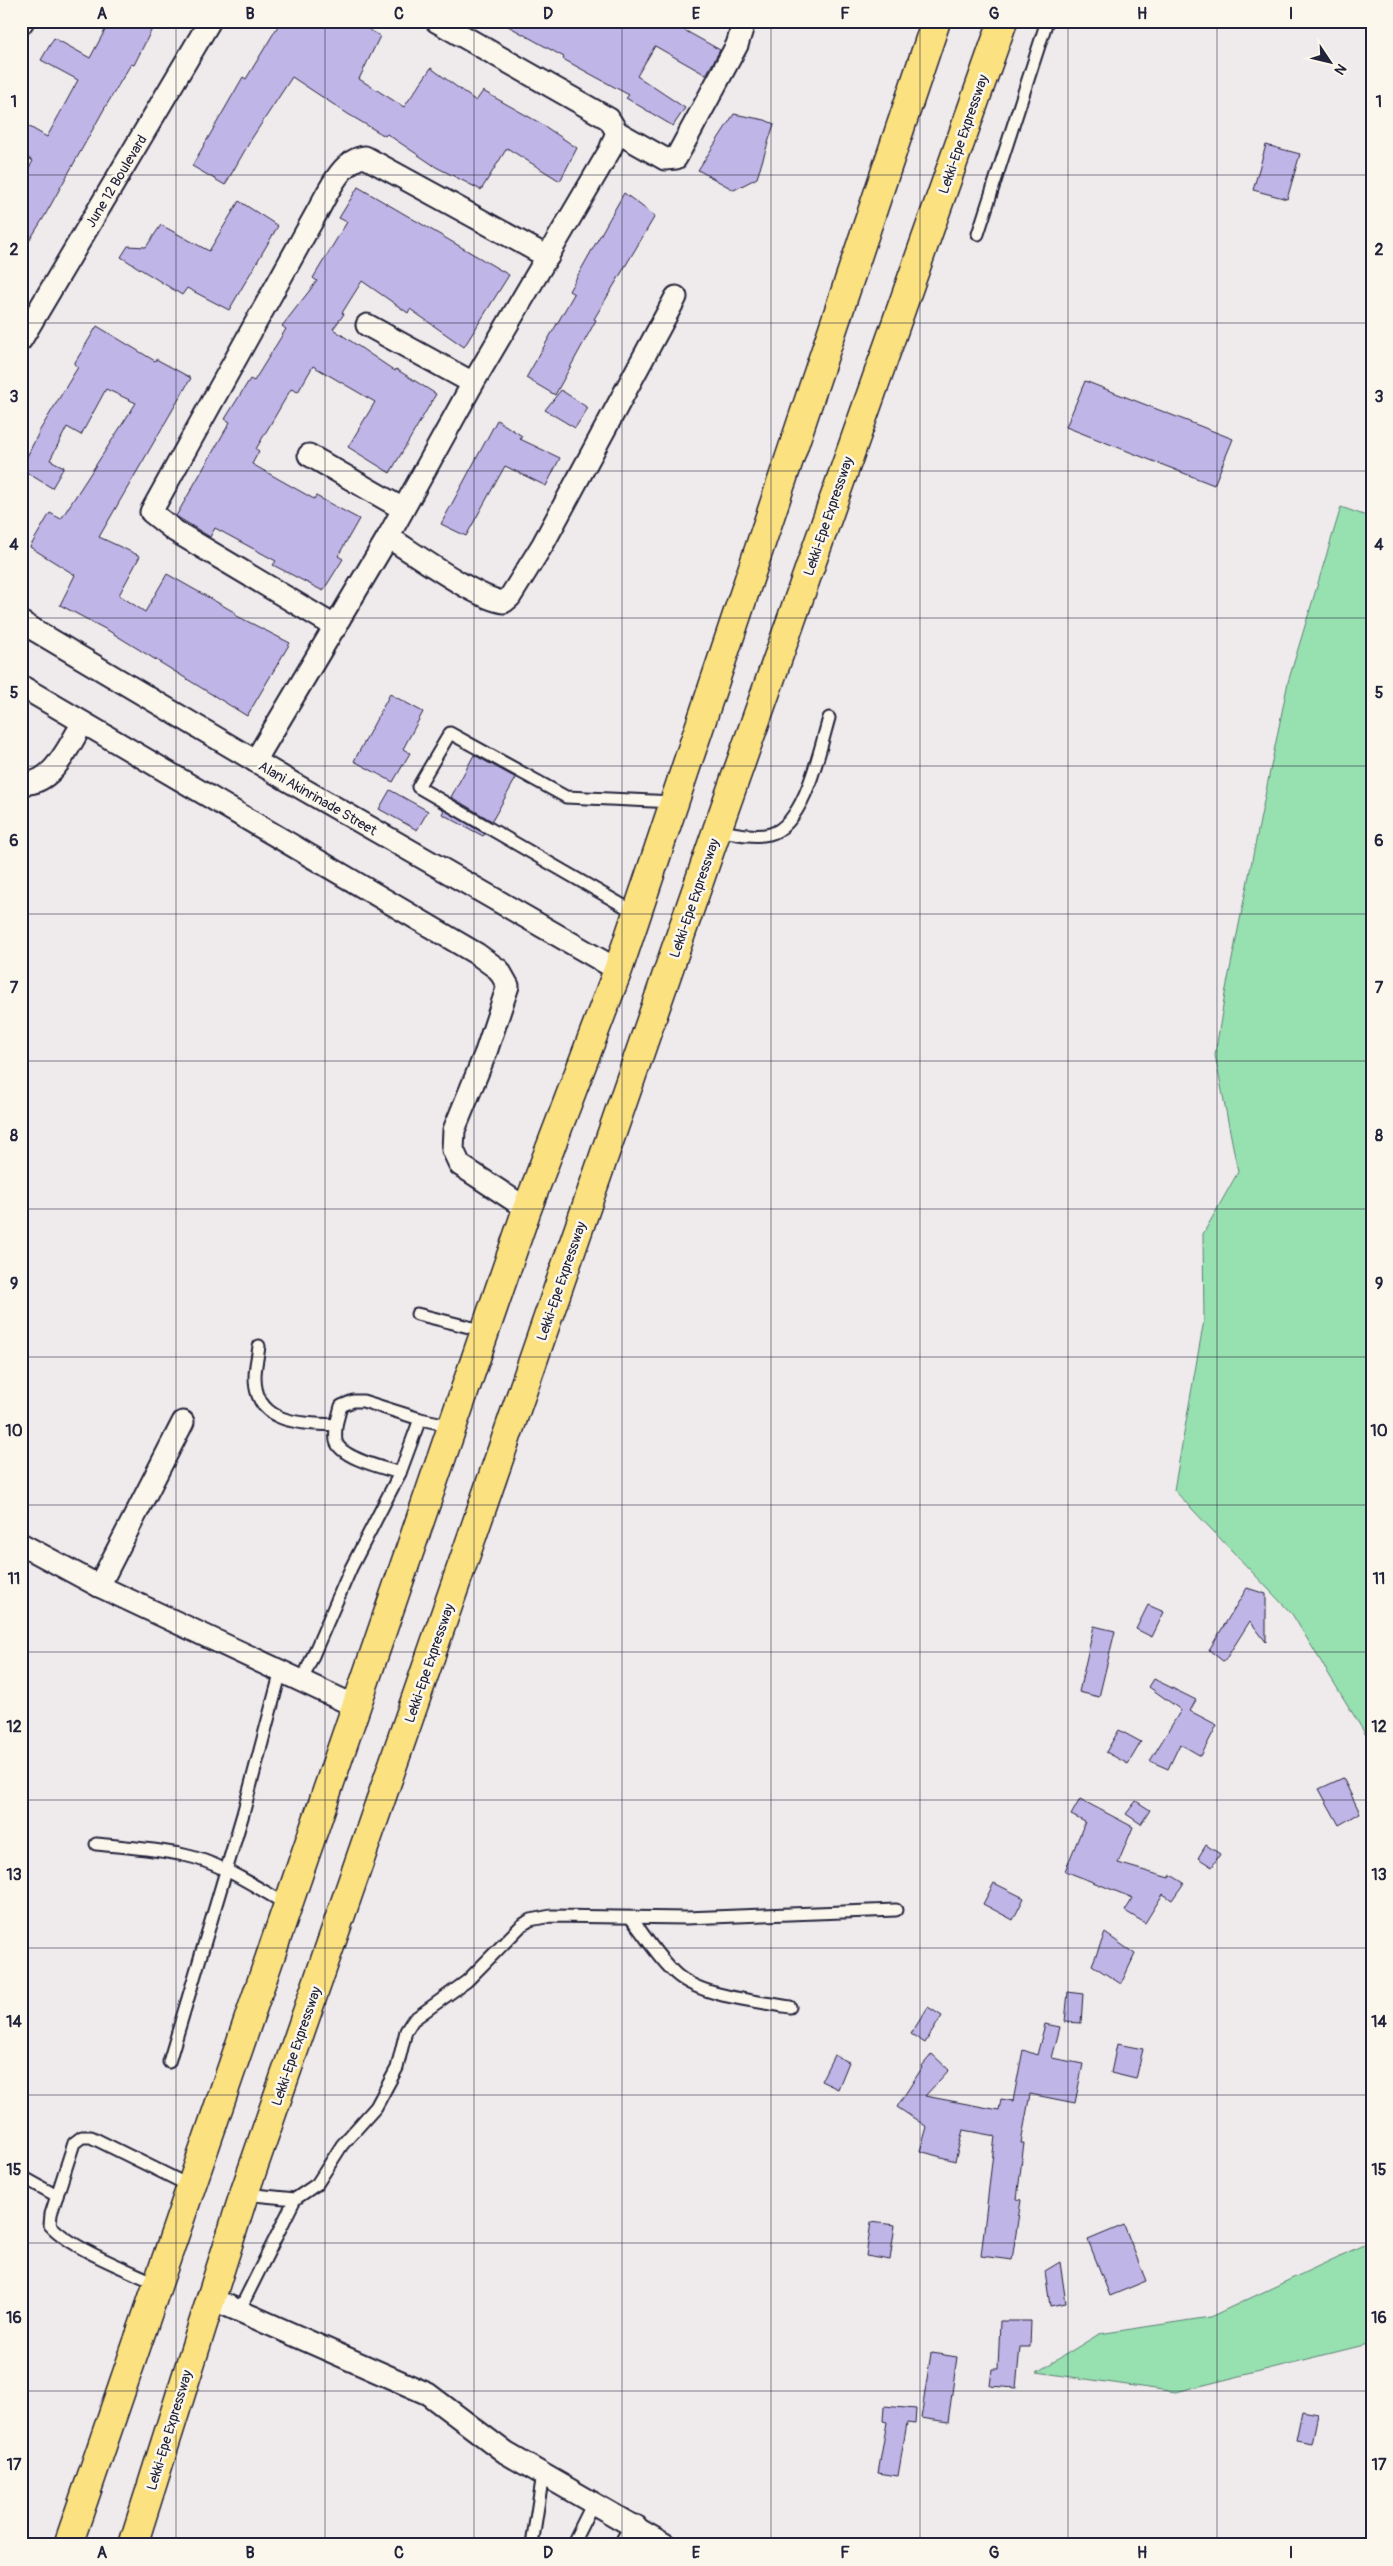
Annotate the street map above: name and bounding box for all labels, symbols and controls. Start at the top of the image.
text: A [97,4,108,24]
text: B [245,4,255,24]
text: C [394,4,404,24]
text: D [543,4,553,24]
text: E [692,4,701,24]
text: F [840,4,850,24]
text: G [989,4,1000,24]
text: H [1137,4,1147,24]
text: I [1289,4,1293,24]
north arrow [1306,38,1356,88]
text: N [1331,60,1350,78]
street label: Lekki-Epe Expressway [935,72,992,196]
text: 1 [11,92,17,112]
text: 1 [1376,92,1382,112]
street label: June 12 Boulevard [82,132,151,231]
text: 2 [10,240,19,260]
text: 2 [1375,240,1384,260]
text: 3 [10,387,19,407]
text: 3 [1375,387,1384,407]
street label: Lekki-Epe Expressway [800,454,857,578]
text: 4 [9,535,19,555]
text: 4 [1374,535,1384,555]
text: 5 [10,683,19,703]
text: 5 [1375,683,1384,703]
street label: Alani Akinrinade Street [256,758,380,839]
text: 6 [9,831,19,851]
text: 6 [1374,831,1384,851]
street label: Lekki-Epe Expressway [666,836,723,960]
text: 7 [10,978,19,998]
text: 7 [1375,978,1384,998]
text: 8 [10,1126,18,1146]
text: 8 [1375,1126,1383,1146]
street label: Lekki-Epe Expressway [533,1219,590,1343]
text: 9 [10,1274,18,1294]
text: 9 [1375,1274,1383,1294]
text: 10 [5,1421,23,1441]
text: 10 [1370,1421,1388,1441]
text: 11 [8,1569,20,1589]
text: 11 [1373,1569,1385,1589]
street label: Lekki-Epe Expressway [401,1601,458,1725]
text: 12 [6,1717,22,1737]
text: 12 [1371,1717,1387,1737]
text: 13 [6,1865,22,1885]
text: 13 [1371,1865,1387,1885]
street label: Lekki-Epe Expressway [268,1984,325,2108]
text: 14 [6,2012,22,2032]
text: 14 [1371,2012,1387,2032]
text: 15 [7,2160,22,2180]
text: 15 [1372,2160,1387,2180]
text: 16 [6,2308,22,2328]
text: 16 [1371,2308,1387,2328]
street label: Lekki-Epe Expressway [143,2368,196,2492]
text: 17 [7,2455,22,2475]
text: 17 [1372,2455,1387,2475]
text: A [97,2543,108,2563]
text: B [245,2543,255,2563]
text: C [394,2543,404,2563]
text: D [543,2543,553,2563]
text: E [692,2543,701,2563]
text: F [840,2543,850,2563]
text: G [989,2543,1000,2563]
text: H [1137,2543,1147,2563]
text: I [1289,2543,1293,2563]

